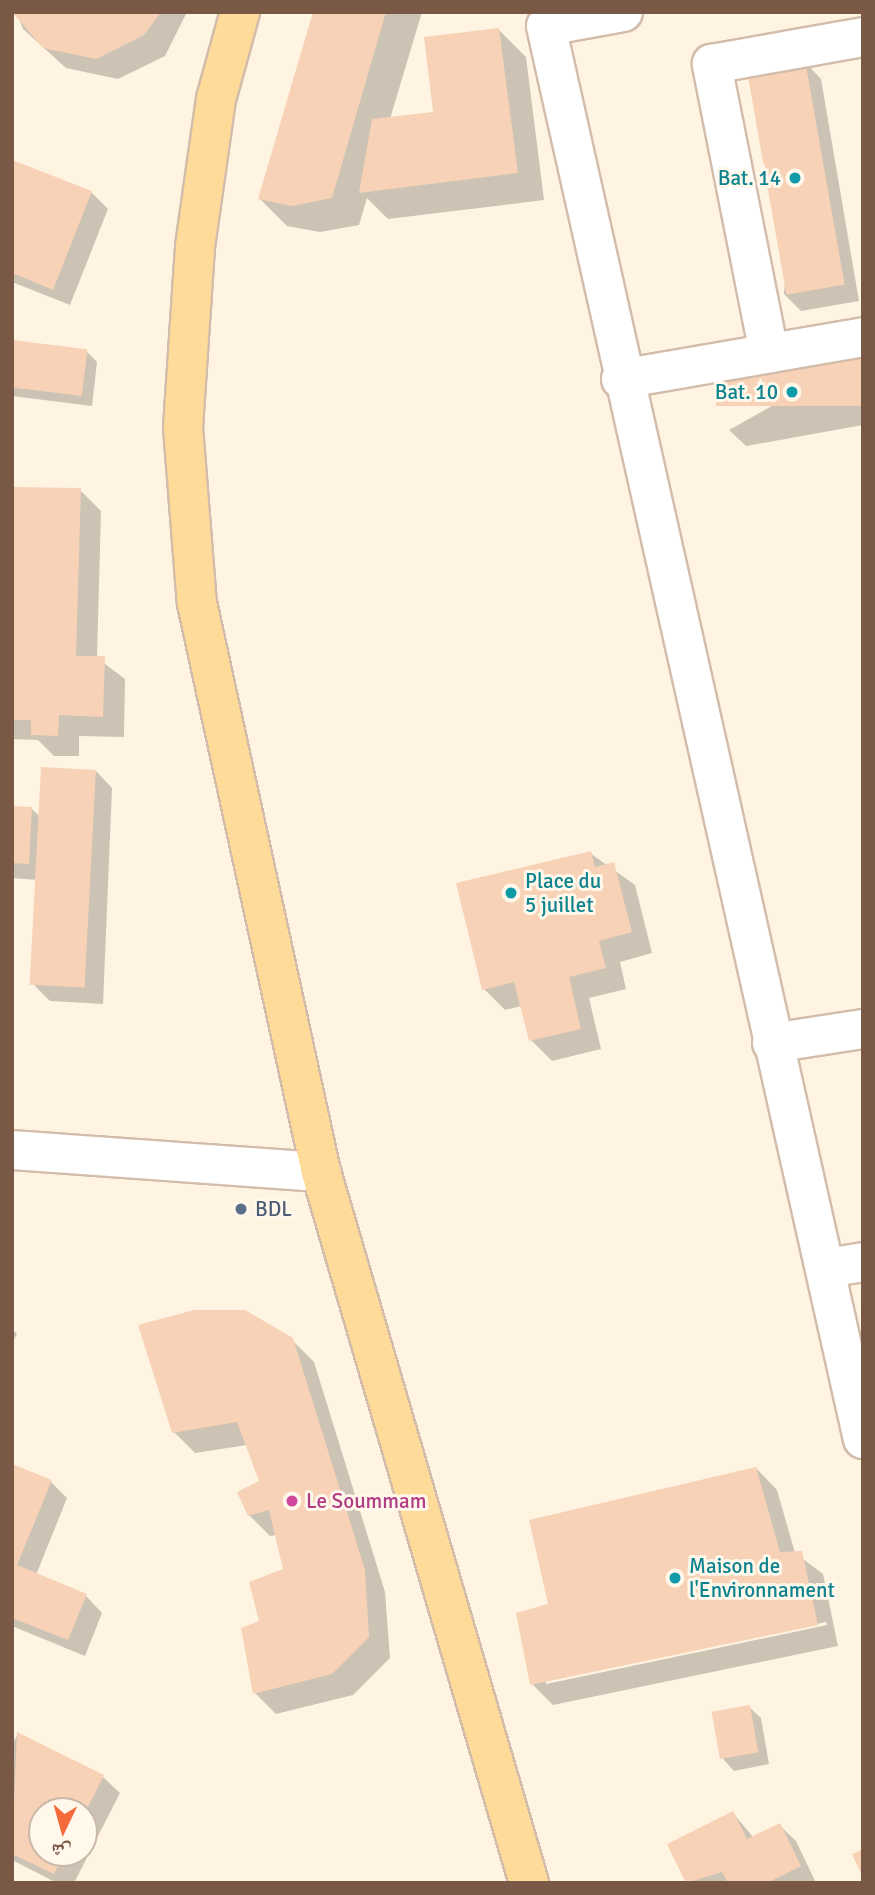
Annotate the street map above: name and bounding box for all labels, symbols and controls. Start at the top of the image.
place label: Bat. 14 [718,165,781,191]
marker: Bat. 14 [787,170,803,186]
place label: Bat. 10 [715,379,778,405]
marker: Bat. 10 [784,384,800,400]
place label: Place du 5 juillet [525,868,601,918]
marker: Place du 5 juillet [503,885,519,901]
place label: BDL [255,1196,292,1222]
marker: BDL [233,1201,249,1217]
place label: Le Soummam [306,1488,426,1514]
marker: Le Soummam [284,1493,300,1509]
place label: Maison de l'Environnament [689,1553,835,1603]
marker: Maison de l'Environnament [667,1570,683,1586]
north arrow [28,1797,98,1867]
text: ش [50,1838,72,1864]

